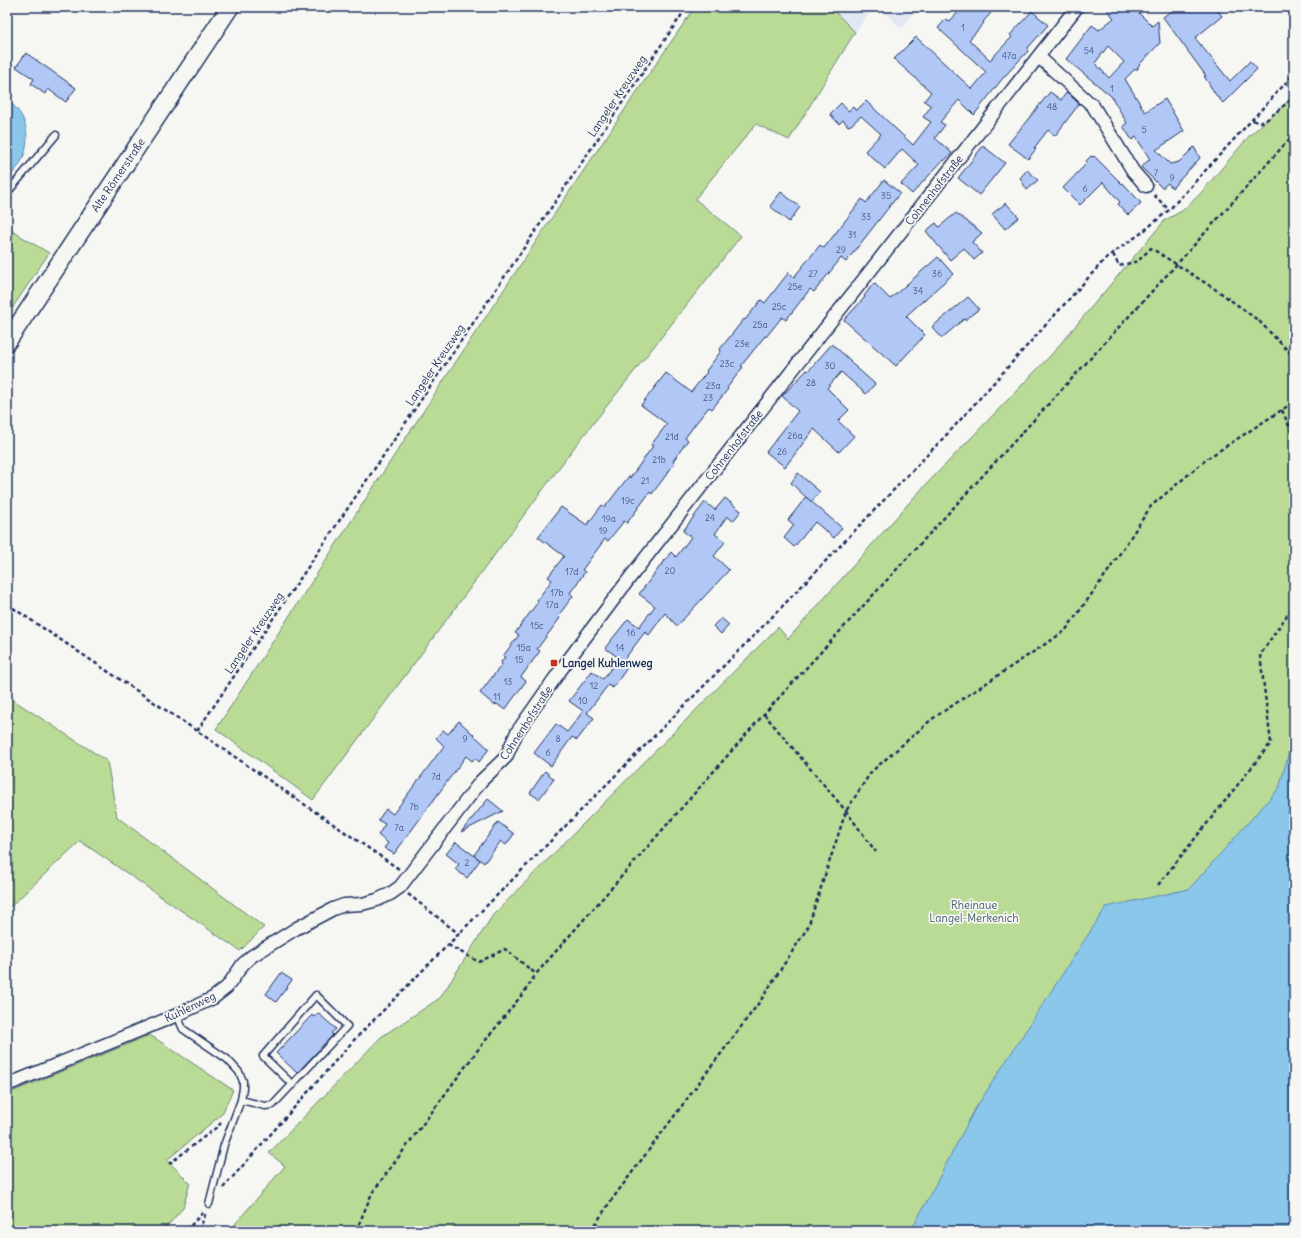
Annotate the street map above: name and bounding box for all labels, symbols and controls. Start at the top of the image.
house number: 1 [961,22,965,33]
house number: 54 [1084,45,1094,56]
house number: 47a [1002,50,1016,61]
street label: Langeler Kreuzweg [585,53,649,139]
house number: 1 [1110,83,1114,94]
house number: 48 [1047,101,1057,112]
house number: 5 [1141,124,1147,135]
street label: Alte Römerstraße [88,135,148,215]
street label: Cohnenhofstraße [902,152,966,228]
house number: 7 [1154,167,1159,178]
house number: 9 [1169,172,1175,183]
house number: 6 [1082,183,1088,194]
house number: 35 [881,190,891,201]
house number: 33 [861,211,871,222]
house number: 31 [848,229,856,240]
house number: 29 [836,244,846,255]
house number: 27 [808,268,818,279]
house number: 36 [932,268,942,279]
house number: 25e [788,281,803,292]
house number: 34 [913,285,923,296]
house number: 25c [772,301,787,312]
house number: 25a [752,319,768,330]
street label: Langeler Kreuzweg [403,322,467,408]
house number: 23e [735,338,750,349]
house number: 23c [720,358,735,369]
house number: 30 [824,360,836,371]
house number: 28 [806,377,816,388]
house number: 23a [705,380,721,391]
house number: 23 [703,392,713,403]
street label: Cohnenhofstraße [702,407,766,483]
house number: 26a [787,430,803,441]
house number: 21d [665,431,679,442]
house number: 26 [777,446,787,457]
house number: 21b [652,454,666,465]
house number: 21 [641,475,649,486]
house number: 19c [621,495,635,506]
house number: 24 [705,512,715,523]
house number: 19a [602,513,616,524]
house number: 19 [599,525,607,536]
house number: 20 [665,565,676,576]
house number: 17d [565,566,579,577]
house number: 17b [551,587,564,598]
street label: Langeler Kreuzweg [222,590,286,676]
house number: 17a [545,599,559,610]
house number: 15c [530,620,544,631]
house number: 16 [627,627,635,638]
house number: 15a [517,642,531,653]
house number: 14 [616,642,624,653]
house number: 15 [515,654,523,665]
place label: Langel Kuhlenweg [562,656,653,671]
marker: Langel Kuhlenweg [549,658,559,668]
house number: 13 [504,676,512,687]
house number: 12 [590,680,598,691]
street label: Cohnenhofstraße [497,683,555,763]
house number: 11 [493,691,501,702]
house number: 10 [578,695,588,706]
house number: 9 [462,733,468,744]
house number: 8 [555,733,561,744]
house number: 6 [545,747,551,758]
house number: 7d [431,771,441,782]
house number: 7b [409,801,419,812]
house number: 7a [394,822,404,833]
house number: 2 [465,857,470,868]
park label: Rheinaue Langel-Merkenich [929,898,1019,925]
street label: Kuhlenweg [162,989,218,1025]

